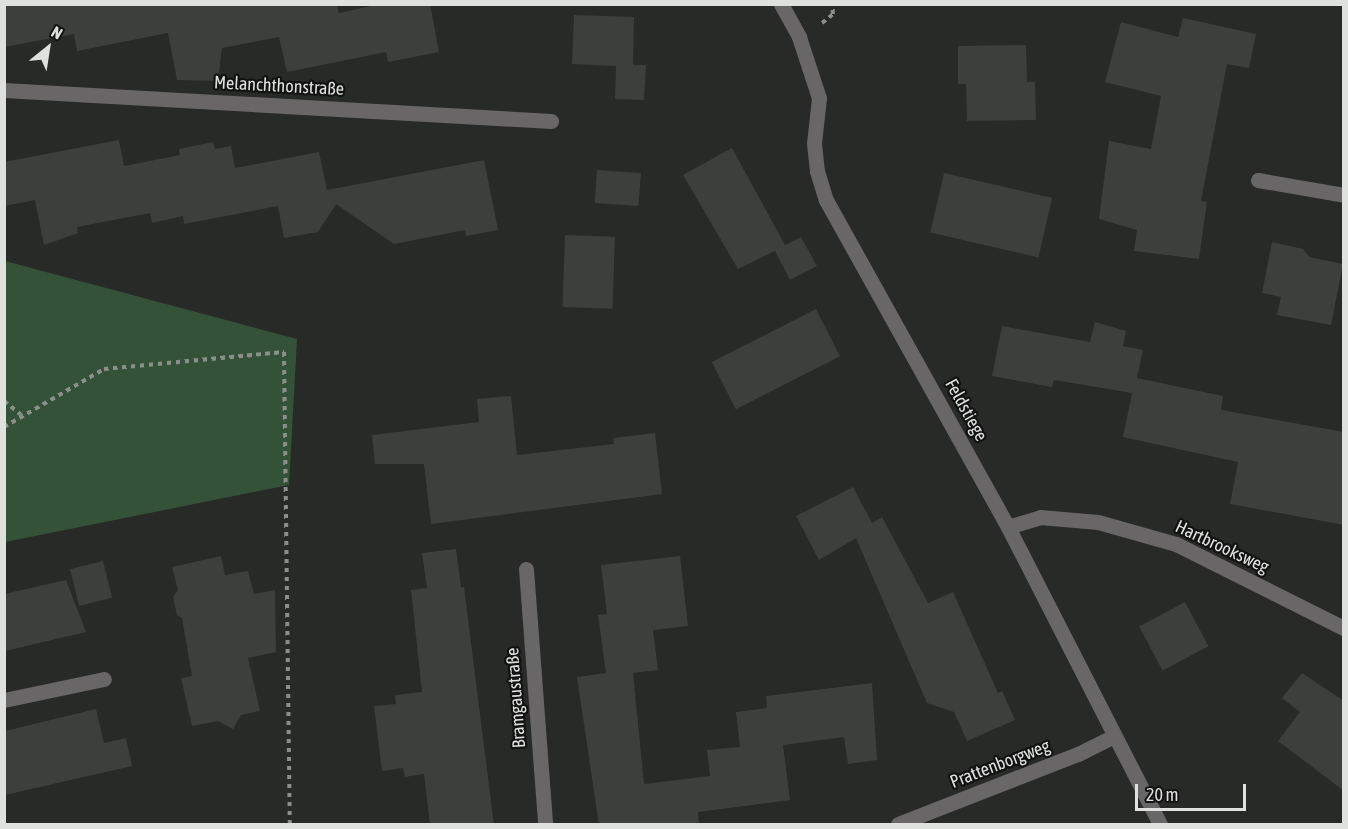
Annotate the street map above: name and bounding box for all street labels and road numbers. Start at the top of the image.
street label: Melanchthonstraße [213,72,345,100]
street label: Feldstiege [940,375,992,445]
street label: Hartbrooksweg [1172,516,1272,578]
street label: Bramgaustraße [502,647,530,749]
street label: Prattenborgweg [947,735,1053,793]

